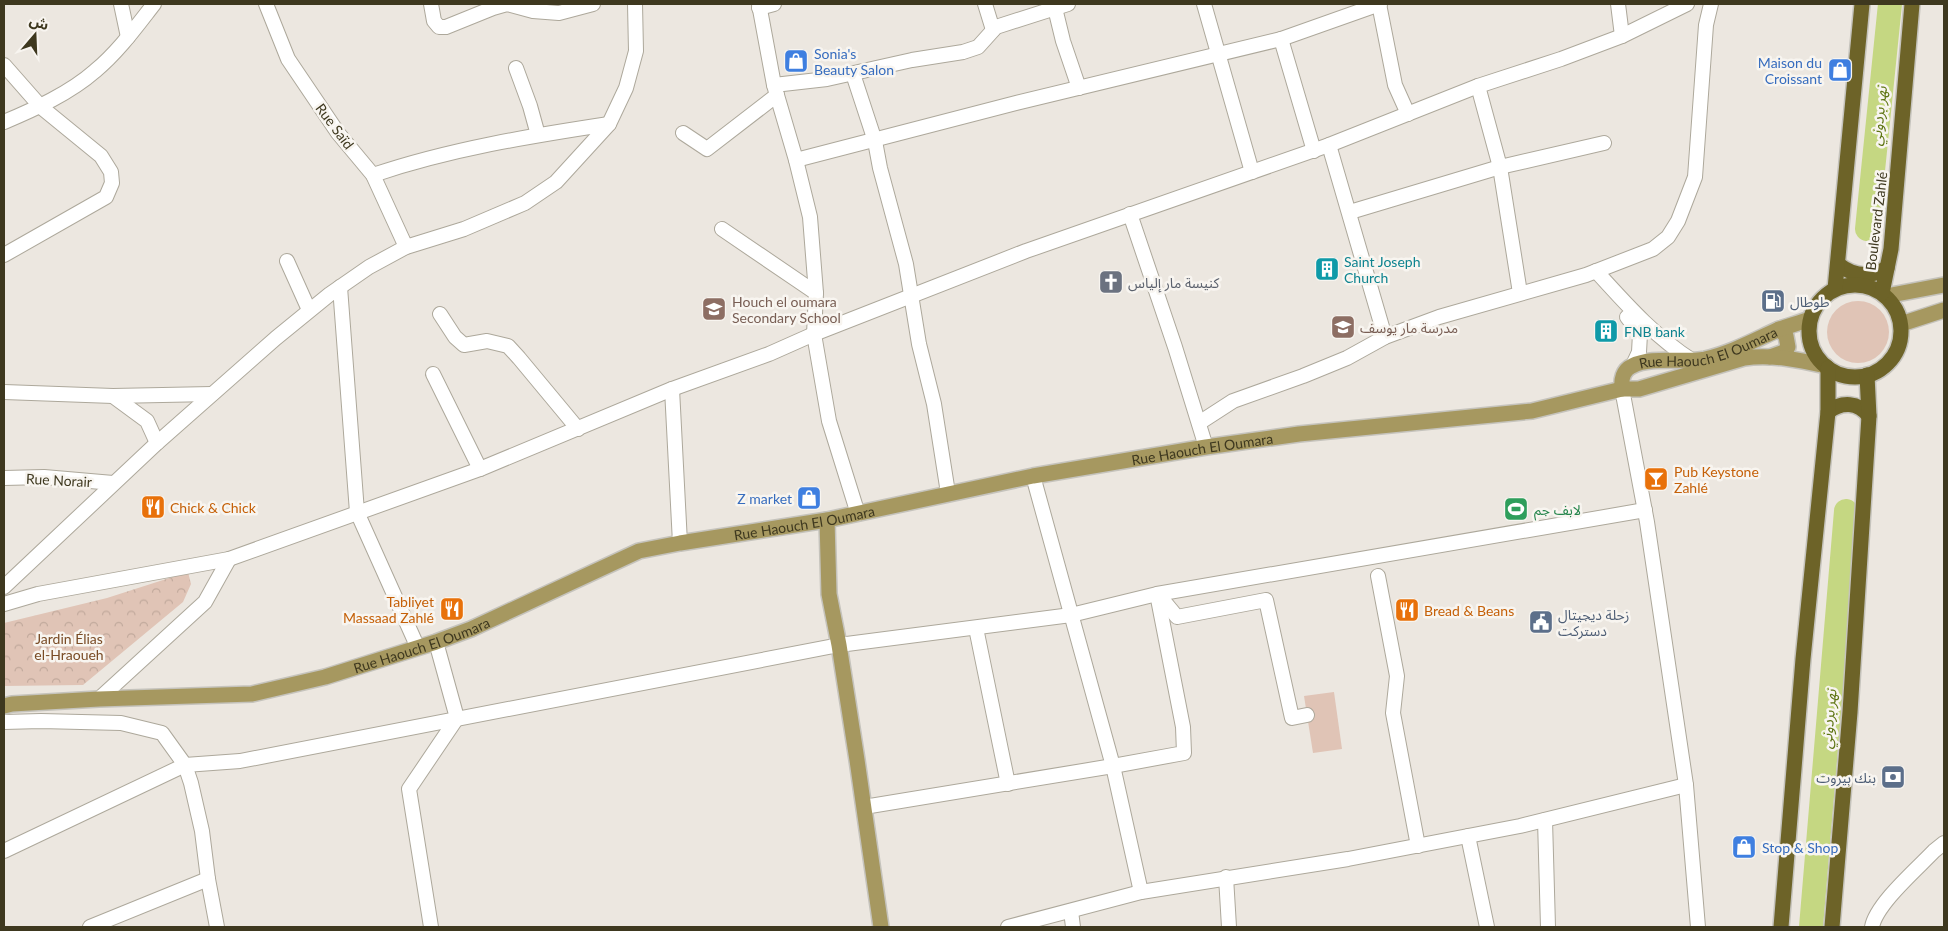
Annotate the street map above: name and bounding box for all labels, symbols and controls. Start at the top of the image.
north arrow [10,10,60,60]
text: ش [28,11,51,33]
place label: Sonia's Beauty Salon [814,45,894,78]
shop icon: Sonia's Beauty Salon [783,48,809,74]
place label: Maison du Croissant [1758,54,1822,87]
shop icon: Maison du Croissant [1827,57,1853,83]
water label: نهر بردوني [1866,84,1894,147]
street label: Rue Saïd [312,100,358,152]
street label: Boulevard Zahlé [1862,171,1890,271]
place label: Saint Joseph Church [1344,253,1420,286]
building icon: Saint Joseph Church [1314,256,1340,282]
church icon: كنيسة مار إلياس [1098,269,1124,295]
place label: كنيسة مار إلياس [1128,274,1220,293]
fuel station icon: طوطال [1760,288,1786,314]
place label: Houch el oumara Secondary School [732,293,841,326]
place label: طوطال [1790,293,1829,311]
school or university icon: Houch el oumara Secondary School [701,296,727,322]
school or university icon: مدرسة مار يوسف [1330,314,1356,340]
building icon: FNB bank [1593,318,1619,344]
place label: مدرسة مار يوسف [1360,319,1458,337]
place label: FNB bank [1624,323,1686,340]
street label: Rue Haouch El Oumara [1637,323,1780,371]
street label: Rue Haouch El Oumara [1130,429,1274,468]
place label: Pub Keystone Zahlé [1674,463,1759,496]
bar icon: Pub Keystone Zahlé [1643,466,1669,492]
street label: Rue Norair [26,470,92,490]
shop icon: Z market [796,485,822,511]
place label: Z market [737,490,792,507]
restaurant icon: Chick & Chick [140,494,166,520]
sports icon: لابف جم [1503,496,1529,522]
place label: Chick & Chick [170,499,257,516]
place label: لابف جم [1534,501,1581,521]
street label: Rue Haouch El Oumara [732,502,876,543]
place label: Tabliyet Massaad Zahlé [343,593,434,626]
restaurant icon: Tabliyet Massaad Zahlé [439,596,465,622]
restaurant icon: Bread & Beans [1394,597,1420,623]
place label: Bread & Beans [1424,602,1514,619]
place label: زحلة ديجيتال دستركت [1558,606,1629,640]
public building icon: زحلة ديجيتال دستركت [1528,609,1554,635]
street label: Rue Haouch El Oumara [351,613,492,676]
park label: Jardin Élias el-Hraoueh [34,630,104,663]
water label: نهر بردوني [1816,687,1843,750]
bank icon: بنك بيروت [1880,764,1906,790]
place label: بنك بيروت [1816,769,1876,787]
shop icon: Stop & Shop [1731,834,1757,860]
place label: Stop & Shop [1762,839,1838,856]

